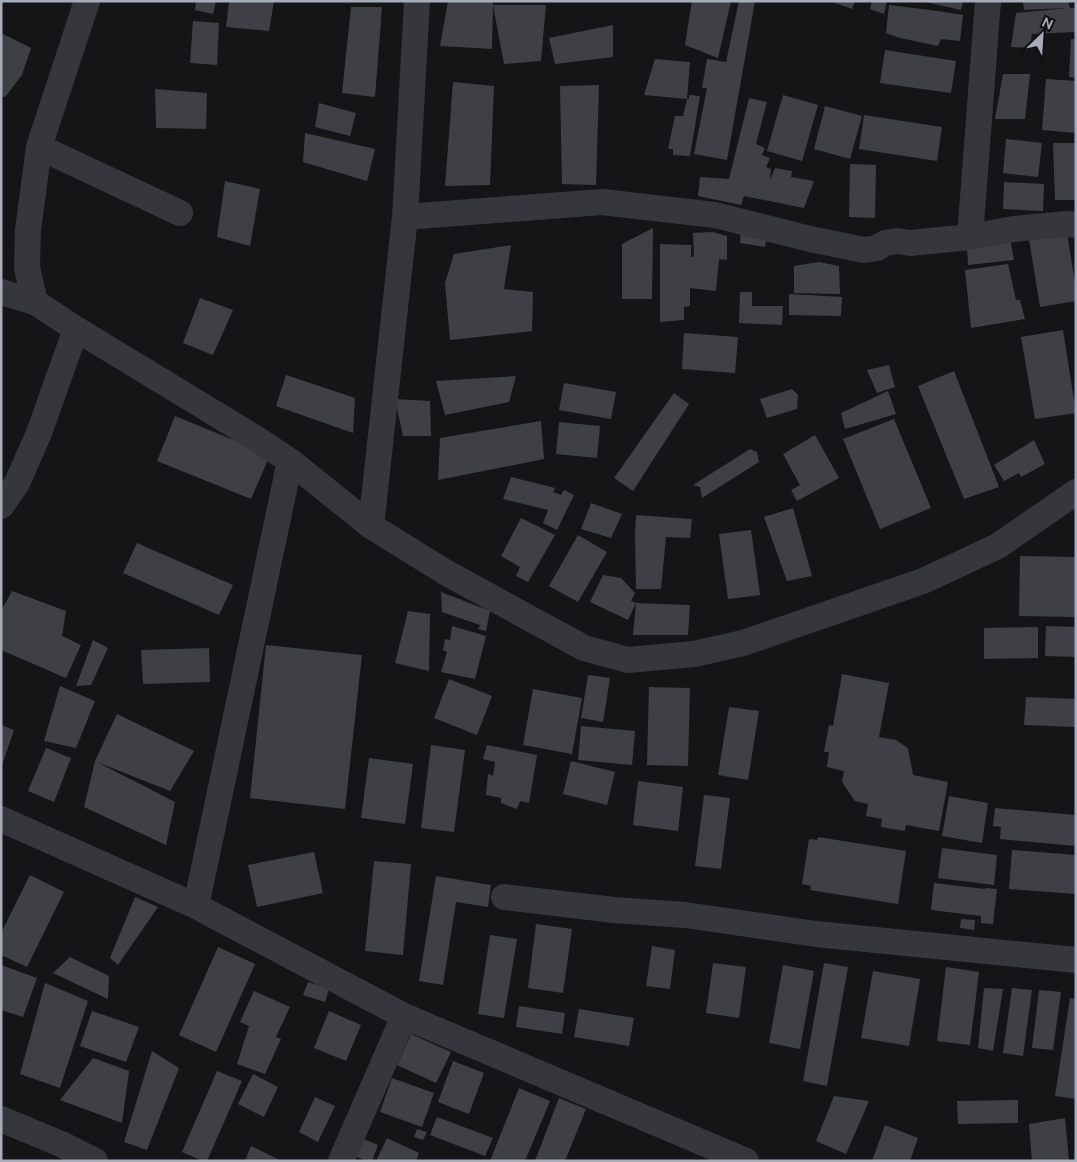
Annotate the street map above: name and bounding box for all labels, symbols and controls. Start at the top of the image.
north arrow [1017,10,1067,60]
text: N [1039,14,1056,33]

